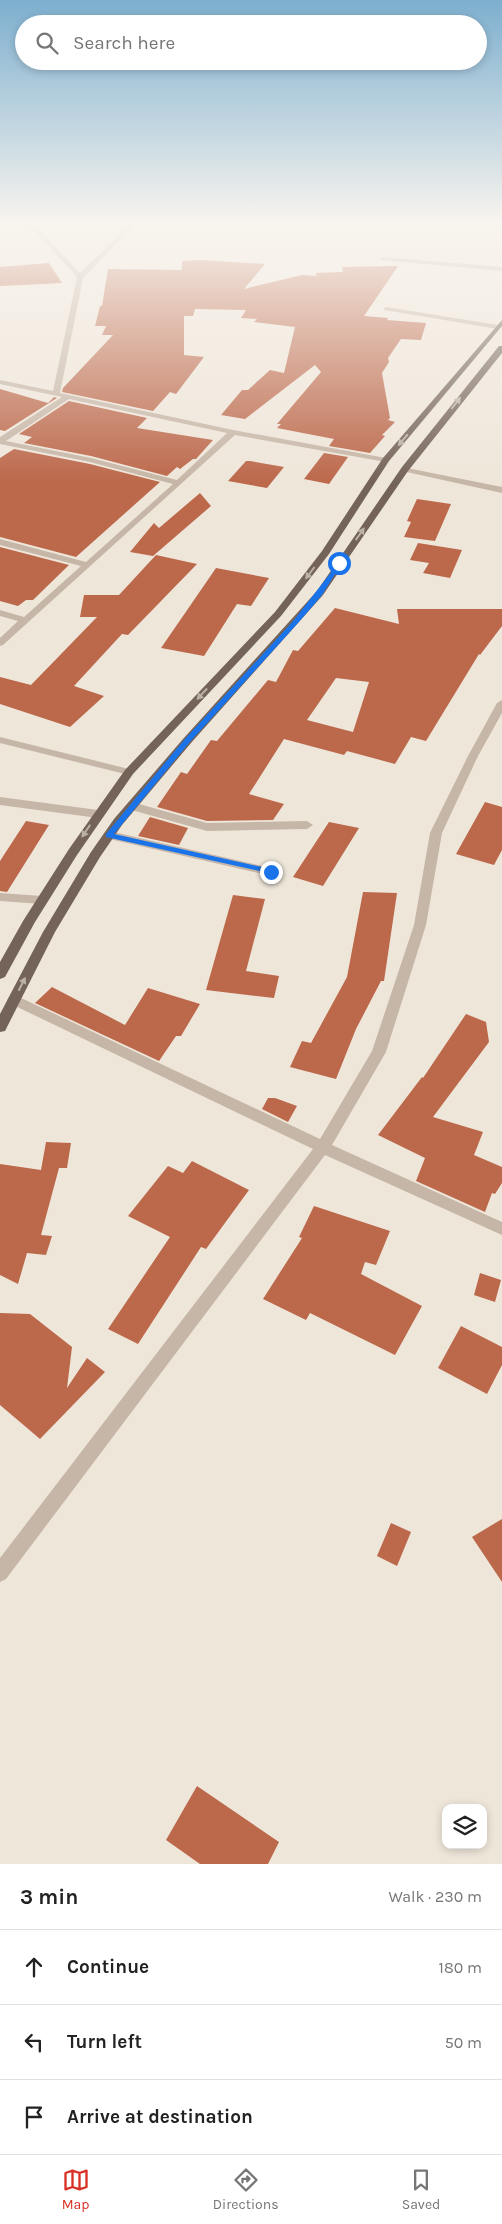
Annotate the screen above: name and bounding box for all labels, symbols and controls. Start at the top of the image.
search box [15,15,487,70]
icon: search [33,29,61,57]
text: Search here [73,32,175,54]
one-way arrow [451,397,462,410]
one-way arrow [398,434,409,446]
one-way arrow [355,527,365,540]
route start [328,552,351,575]
one-way arrow [305,566,315,580]
one-way arrow [196,687,208,699]
one-way arrow [81,825,91,838]
route end [260,861,283,884]
one-way arrow [18,976,26,991]
map controls [442,1804,487,1849]
button: layers [442,1804,487,1849]
text: 3 min [20,1885,78,1909]
text: Walk · 230 m [388,1887,482,1906]
icon: ahead [20,1953,48,1981]
text: Continue [67,1956,149,1978]
text: 180 m [439,1958,482,1977]
icon: left [20,2028,48,2056]
text: Turn left [67,2031,142,2053]
text: 50 m [445,2033,482,2052]
icon: arrive [20,2103,48,2131]
text: Arrive at destination [67,2106,253,2128]
tab: Map [62,2166,90,2213]
tab: Directions [213,2166,279,2213]
tab: Saved [402,2166,440,2213]

